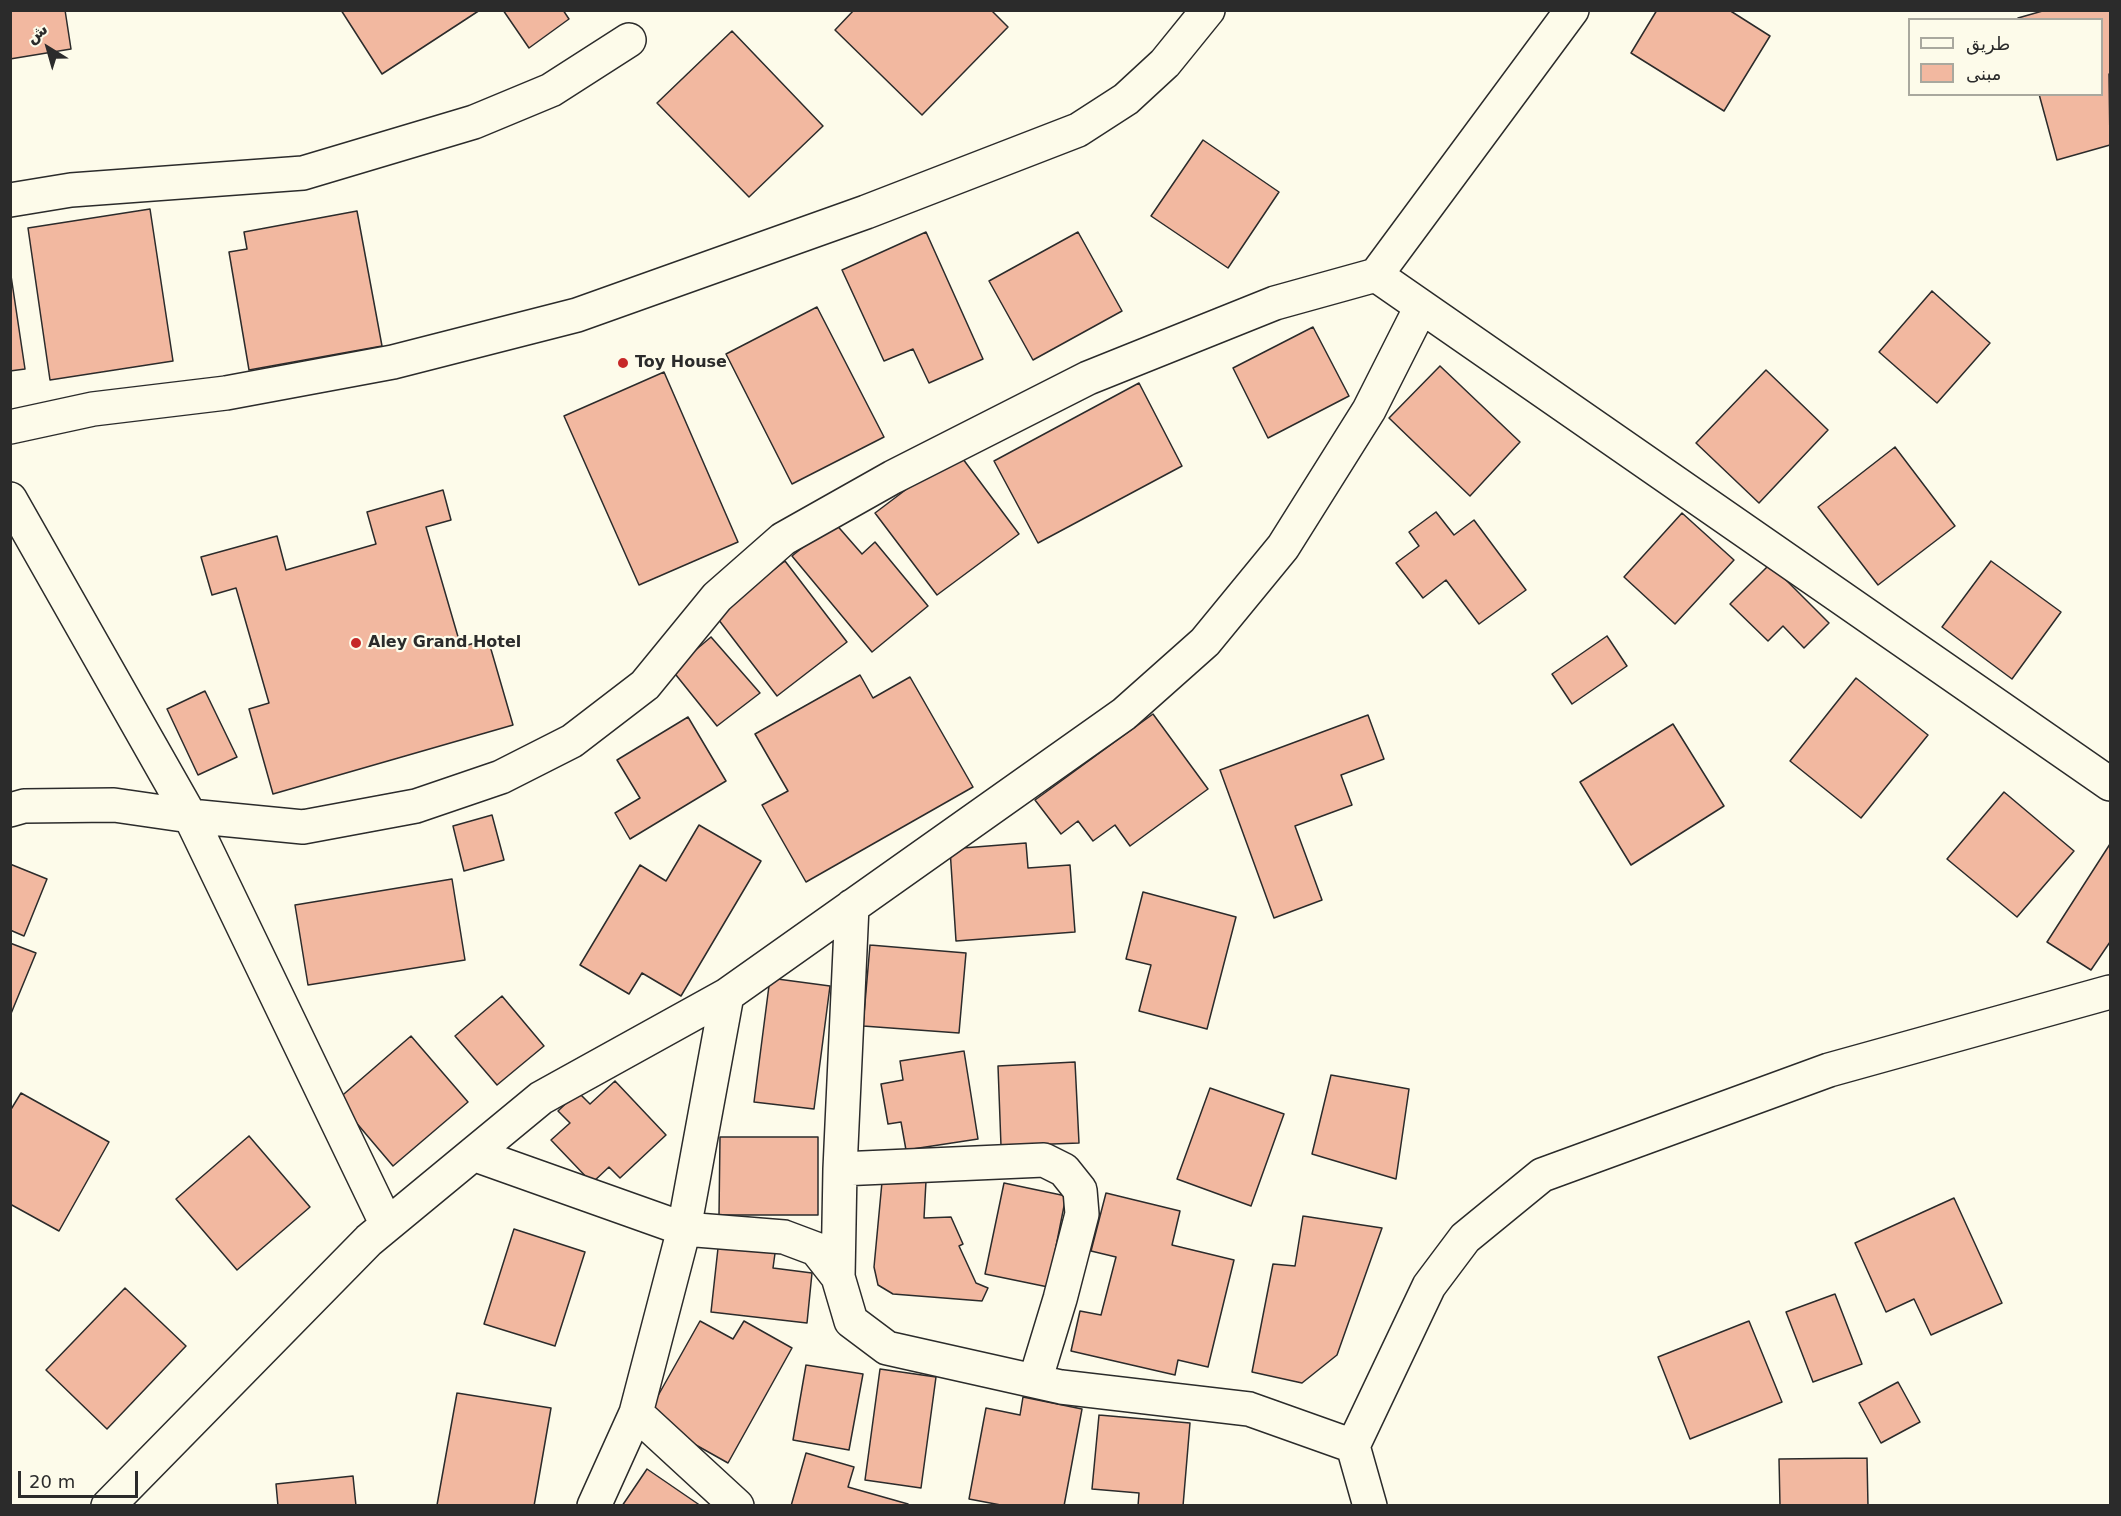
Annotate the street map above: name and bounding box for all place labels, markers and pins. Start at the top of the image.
place label: Toy House [635,353,727,373]
marker: Toy House [616,356,630,370]
place label: Aley Grand Hotel [368,633,521,653]
marker: Aley Grand Hotel [349,636,363,650]

